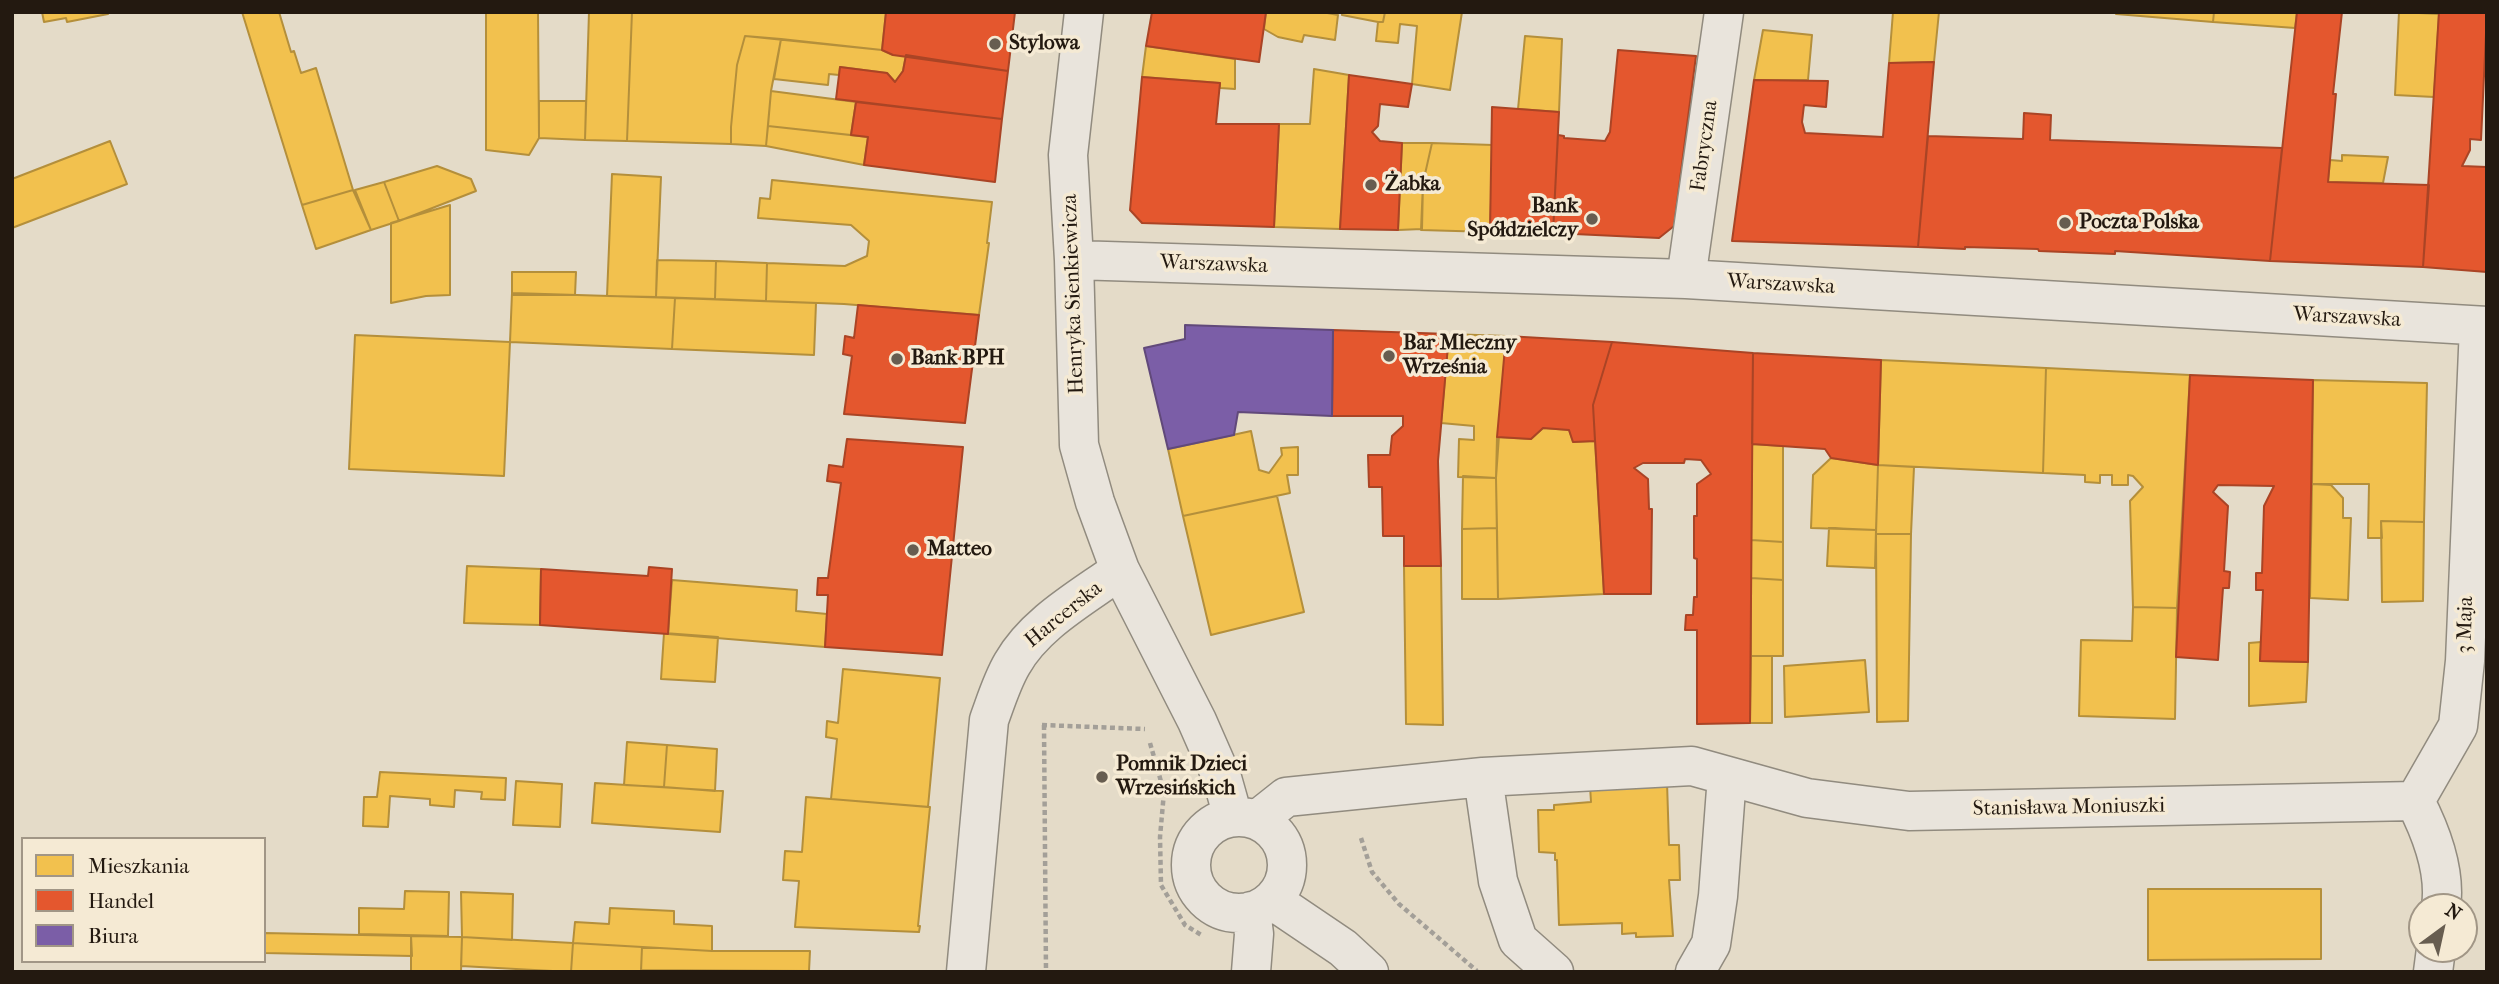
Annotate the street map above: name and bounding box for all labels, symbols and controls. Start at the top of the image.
place label: Stylowa [1009,31,1079,57]
marker: Stylowa [987,36,1003,52]
street label: Fabryczna [1686,99,1724,193]
place label: Żabka [1385,172,1440,198]
marker: Żabka [1363,177,1379,193]
street label: Henryka Sienkiewicza [1058,193,1090,395]
place label: Bank Spółdzielczy [1467,194,1578,244]
place label: Poczta Polska [2079,210,2199,236]
marker: Bank Spółdzielczy [1584,211,1600,227]
marker: Poczta Polska [2057,215,2073,231]
street label: Warszawska [1160,251,1268,279]
street label: Warszawska [1726,270,1836,300]
street label: Warszawska [2292,303,2402,333]
place label: Bar Mleczny Września [1403,331,1516,381]
place label: Bank BPH [911,346,1005,372]
marker: Bar Mleczny Września [1381,348,1397,364]
marker: Bank BPH [889,351,905,367]
place label: Matteo [927,537,992,563]
marker: Matteo [905,542,921,558]
street label: Harcerska [1020,576,1108,654]
street label: 3 Maja [2452,596,2480,654]
place label: Pomnik Dzieci Wrzesińskich [1116,752,1247,802]
marker: Pomnik Dzieci Wrzesińskich [1094,769,1110,785]
street label: Stanisława Moniuszki [1973,794,2165,822]
legend [21,837,266,963]
text: Mieszkania [88,854,189,878]
text: Handel [88,889,154,913]
north arrow [2408,893,2478,963]
text: N [2441,899,2465,925]
text: Biura [88,924,138,948]

